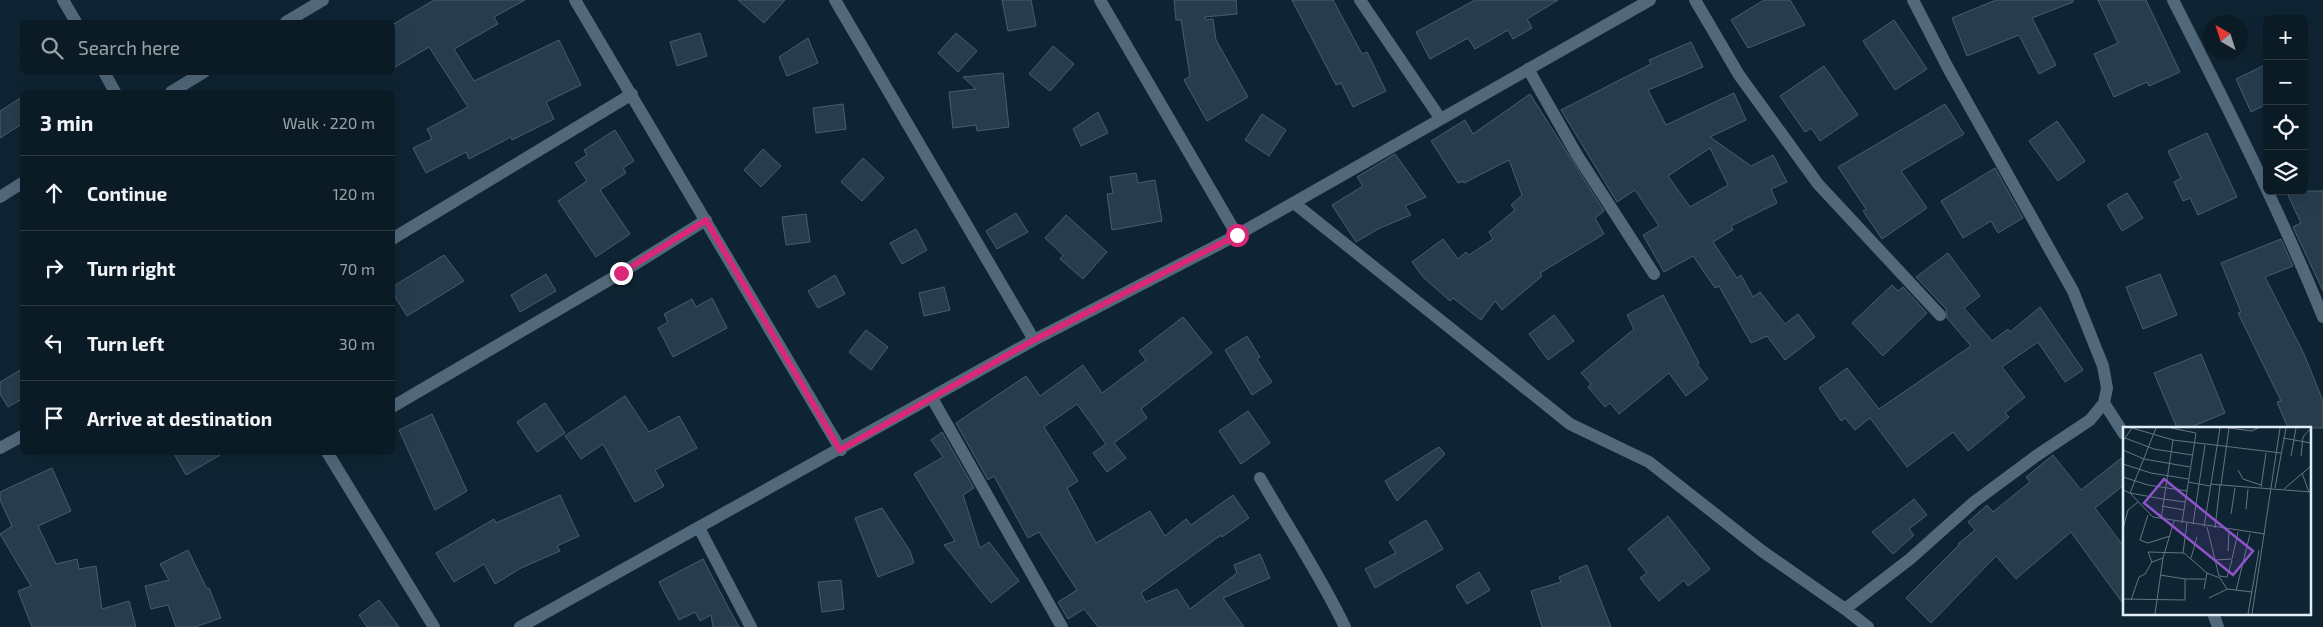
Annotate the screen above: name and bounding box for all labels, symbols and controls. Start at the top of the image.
north arrow [2203,15,2248,60]
map controls [2263,15,2308,195]
button: + [2263,15,2308,60]
search box [20,20,395,75]
icon: search [38,34,66,62]
text: Search here [78,36,180,59]
button: − [2263,60,2308,105]
button: locate [2263,105,2308,150]
text: 3 min [40,110,93,135]
text: Walk · 220 m [282,113,375,132]
button: layers [2263,150,2308,195]
icon: ahead [40,179,68,207]
text: Continue [87,182,167,205]
text: 120 m [332,184,375,203]
route start [1226,224,1249,247]
icon: right [40,254,68,282]
text: Turn right [87,257,175,280]
text: 70 m [340,259,375,278]
route end [610,262,633,285]
icon: left [40,329,68,357]
text: Turn left [87,332,164,355]
text: 30 m [339,334,375,353]
icon: arrive [40,404,68,432]
text: Arrive at destination [87,407,272,430]
inset map [2123,427,2310,614]

